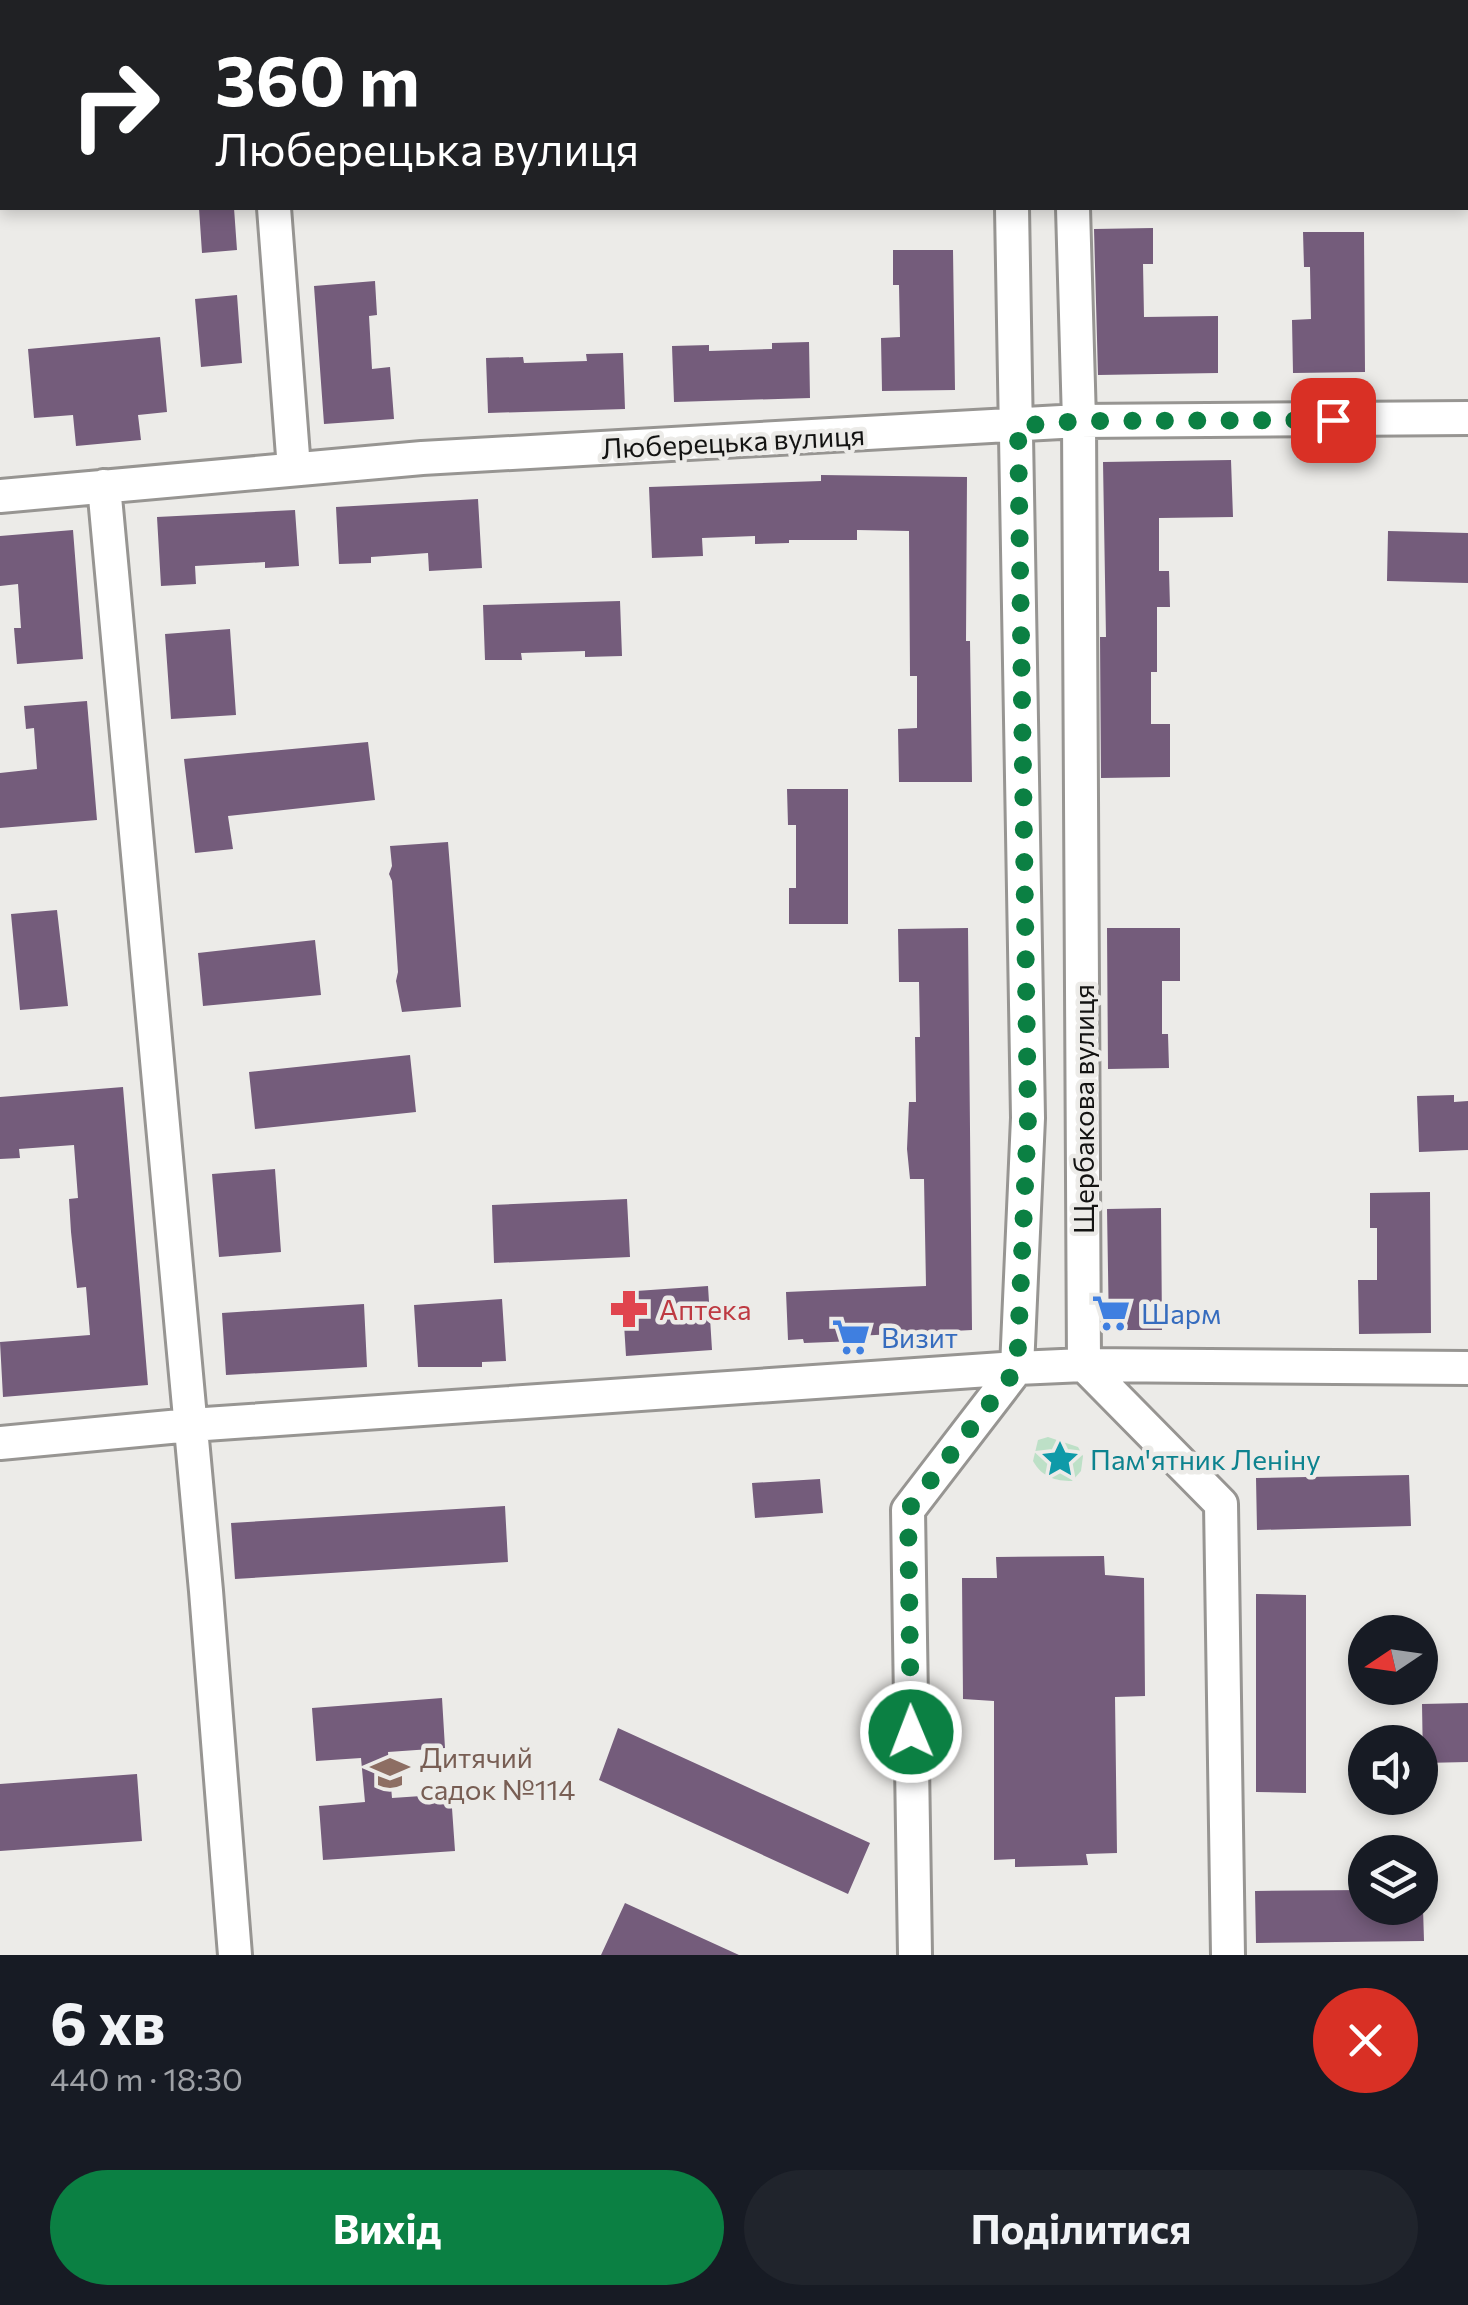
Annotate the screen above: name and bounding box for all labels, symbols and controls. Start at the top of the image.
text: 360 m [215,35,420,120]
icon: right [50,40,180,170]
text: Люберецька вулиця [215,120,639,175]
pin [1291,378,1376,463]
icon: arrive [1306,393,1361,448]
street label: Люберецька вулиця [600,417,866,465]
street label: Щербакова вулиця [1066,984,1100,1234]
pharmacy icon: Аптека [608,1288,650,1330]
place label: Аптека [659,1292,752,1326]
supermarket icon: Шарм [1090,1292,1132,1334]
place label: Шарм [1141,1296,1221,1330]
supermarket icon: Визит [830,1316,872,1358]
place label: Визит [881,1320,958,1354]
place icon: Пам'ятник Леніну [1039,1438,1081,1480]
place label: Пам'ятник Леніну [1090,1442,1321,1476]
north arrow [1348,1615,1438,1705]
map controls [1348,1615,1438,1925]
position arrow [859,1680,963,1784]
button: sound [1348,1725,1438,1815]
place label: Дитячий садок №114 [420,1740,576,1806]
school or university icon: Дитячий садок №114 [369,1752,411,1794]
button: layers [1348,1835,1438,1925]
text: 6 хв [50,1984,165,2057]
button: close [1313,1988,1418,2093]
text: 440 m · 18:30 [50,2058,243,2098]
button: Вихід [50,2170,724,2285]
button: Поділитися [744,2170,1418,2285]

